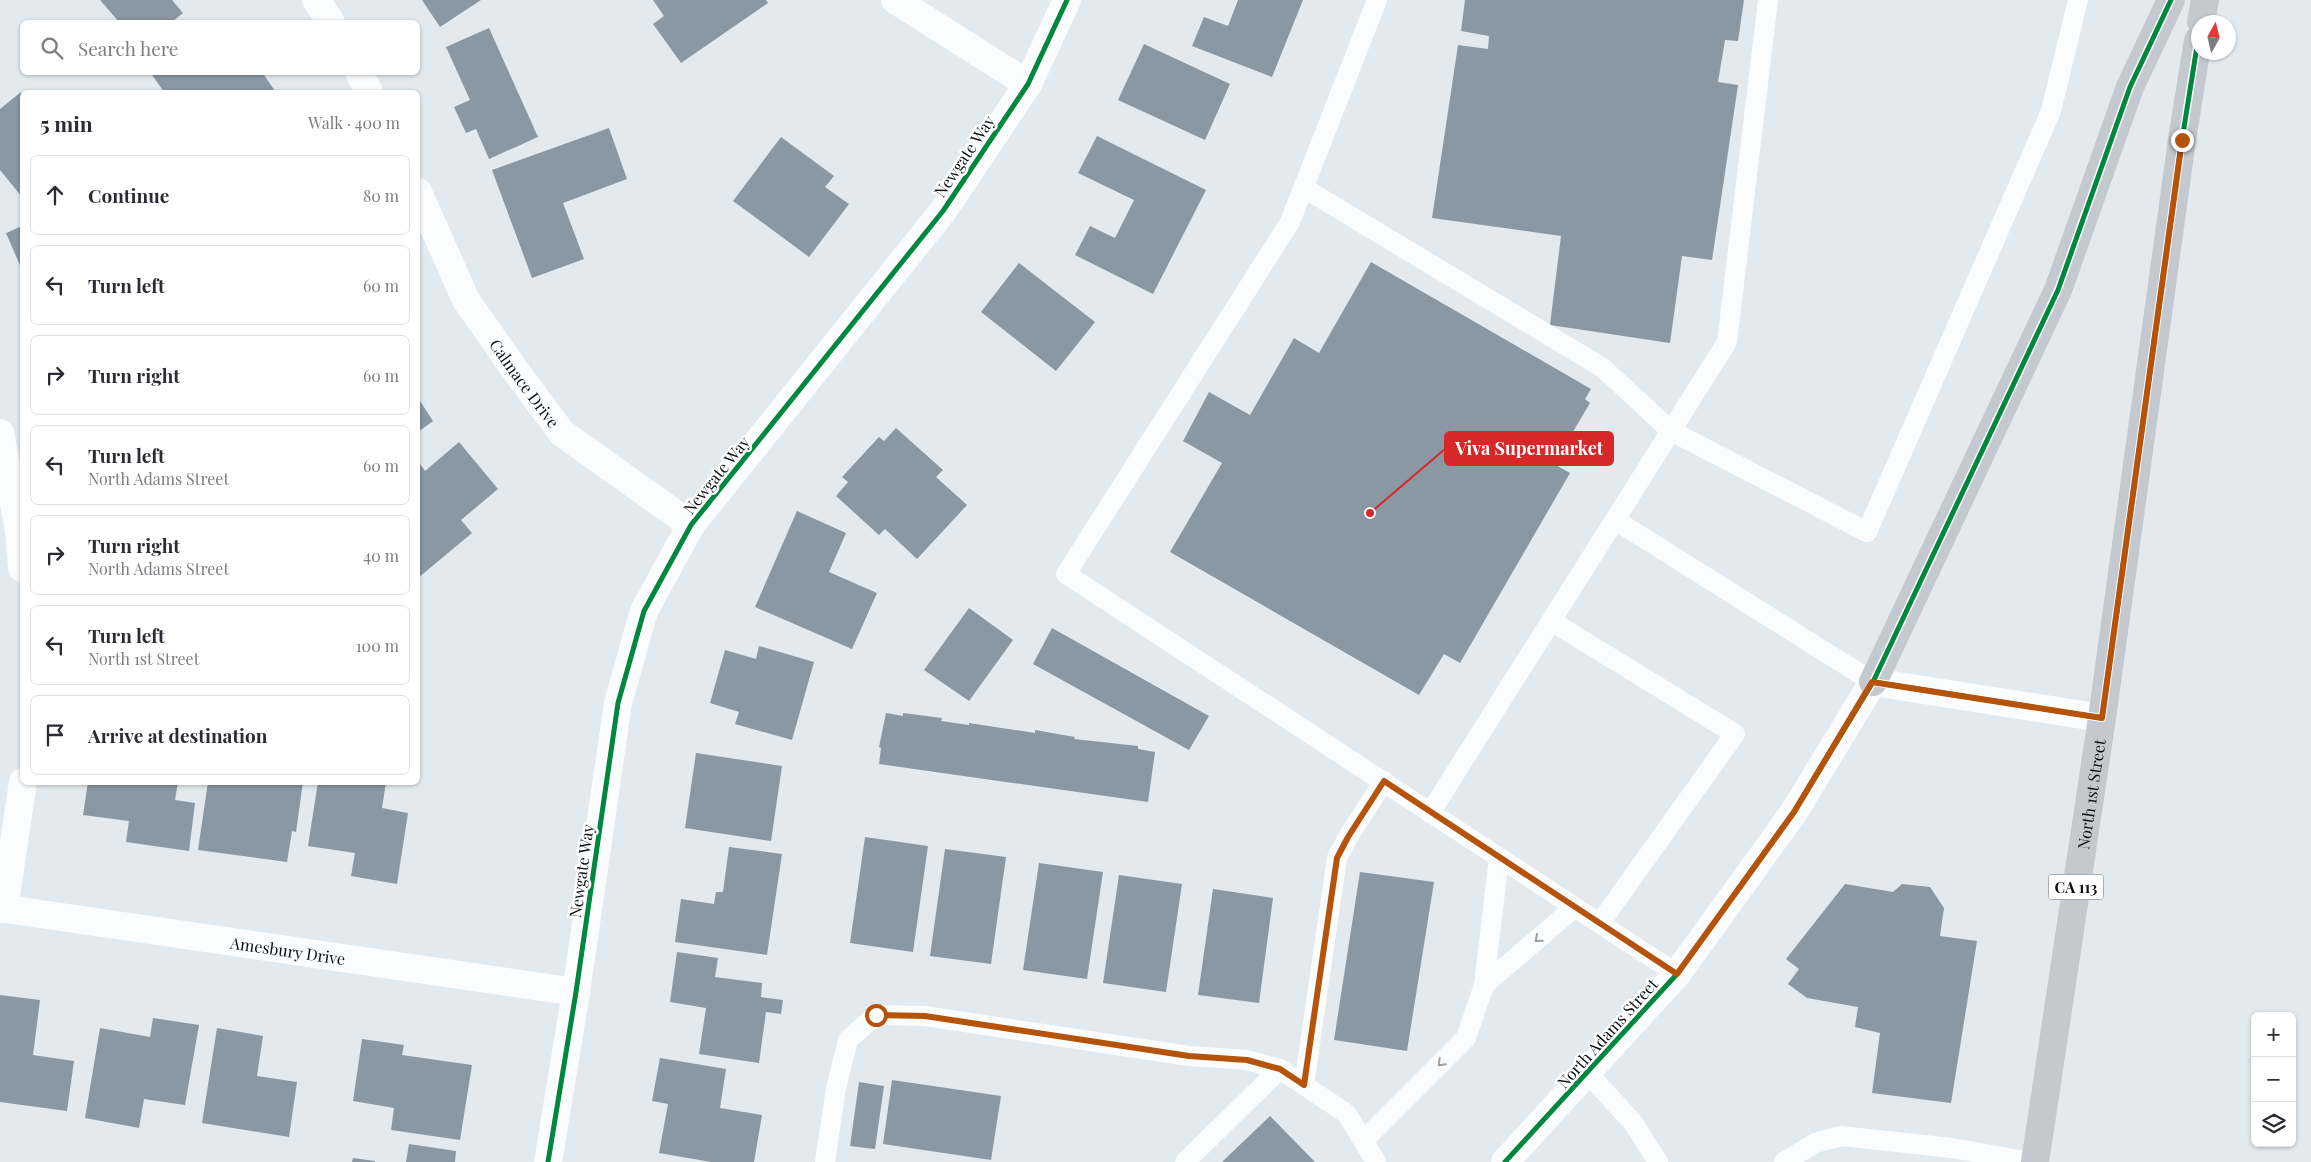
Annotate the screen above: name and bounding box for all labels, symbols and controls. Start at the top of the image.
north arrow [2191,15,2236,60]
search box [20,20,420,75]
icon: search [38,34,66,62]
text: Search here [78,35,178,61]
text: 5 min [40,109,93,137]
street label: Newgate Way [929,111,999,201]
text: Walk · 400 m [308,112,400,133]
route end [2171,129,2194,152]
icon: ahead [41,181,69,209]
text: Continue [88,182,169,208]
text: 80 m [363,185,399,206]
icon: left [41,271,69,299]
text: Turn left [88,272,165,298]
text: 60 m [363,275,399,296]
street label: Calmace Drive [486,334,565,431]
icon: right [41,361,69,389]
text: Turn right [88,362,180,388]
text: 60 m [363,365,399,386]
street label: Newgate Way [678,432,754,518]
callout: Viva Supermarket [1445,432,1613,465]
text: Viva Supermarket [1454,436,1604,460]
text: Turn left [88,442,165,468]
icon: left [41,451,69,479]
text: 60 m [363,455,399,476]
text: North Adams Street [88,468,229,489]
text: Turn right [88,532,180,558]
icon: right [41,541,69,569]
text: 40 m [363,545,399,566]
text: North Adams Street [88,558,229,579]
text: Turn left [88,622,165,648]
icon: left [41,631,69,659]
text: 100 m [356,635,399,656]
text: North 1st Street [88,648,199,669]
icon: arrive [41,721,69,749]
text: Arrive at destination [88,722,268,748]
street label: North 1st Street [2072,737,2109,851]
street label: Newgate Way [564,823,598,919]
road number: CA 113 [2048,874,2104,900]
street label: Amesbury Drive [228,931,347,969]
one-way arrow [1535,933,1544,941]
street label: North Adams Street [1552,973,1662,1092]
route start [865,1004,888,1027]
map controls [2251,1012,2296,1147]
button: + [2251,1012,2296,1057]
one-way arrow [1438,1057,1447,1066]
button: − [2251,1057,2296,1102]
button: layers [2251,1102,2296,1147]

